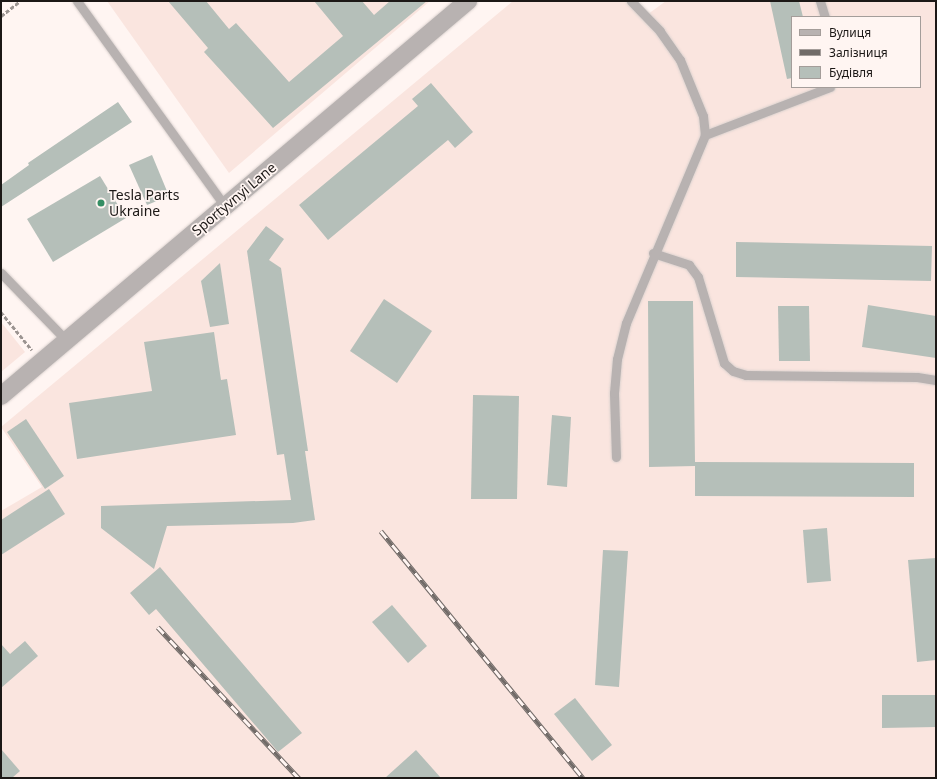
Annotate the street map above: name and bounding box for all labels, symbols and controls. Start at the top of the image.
legend [791,16,921,88]
text: Вулиця [829,24,871,41]
text: Залізниця [829,44,888,61]
text: Будівля [829,64,873,81]
street label: Sportyvnyi Lane [189,159,279,239]
place label: Tesla Parts Ukraine [109,187,179,220]
marker: Tesla Parts Ukraine [96,198,106,208]

